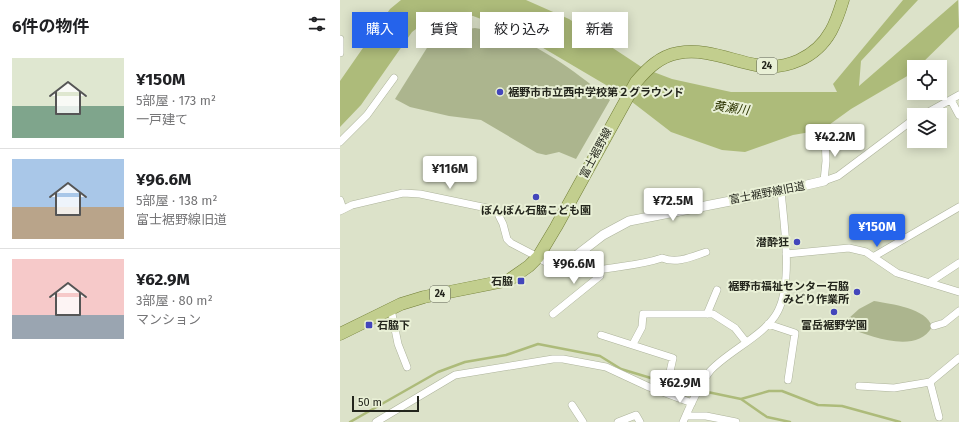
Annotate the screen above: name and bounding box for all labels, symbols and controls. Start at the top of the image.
chip: 購入 [352,12,408,48]
chip: 賃貸 [416,12,472,48]
chip: 絞り込み [480,12,564,48]
chip: 新着 [572,12,628,48]
icon: filters [306,13,328,35]
text: 6件の物件 [12,16,90,37]
road number: 24 [757,58,777,74]
map controls [907,60,947,148]
button: locate [907,60,947,100]
text: ¥150M [136,69,185,90]
icon: home [44,74,92,122]
place label: 裾野市市立西中学校第２グラウンド [508,86,684,99]
marker: 裾野市市立西中学校第２グラウンド [495,87,505,97]
text: 5部屋 · 173 m² [136,93,216,108]
water label: 黄瀬川 [712,99,752,118]
button: layers [907,108,947,148]
text: 一戸建て [136,112,188,127]
pin: ¥42.2M [802,124,868,158]
street label: 富士裾野線 [577,126,615,180]
text: ¥42.2M [815,129,856,144]
pin: ¥116M [422,156,478,190]
text: ¥116M [432,161,468,176]
text: ¥96.6M [136,169,191,190]
icon: home [44,175,92,223]
street label: 富士裾野線旧道 [728,179,806,207]
pin: ¥72.5M [640,188,706,222]
marker: ぽんぽん石脇こども園 [531,192,541,202]
text: 5部屋 · 138 m² [136,193,218,208]
text: ¥72.5M [653,193,693,208]
place label: ぽんぽん石脇こども園 [481,204,591,217]
text: 富士裾野線旧道 [136,212,227,227]
pin: ¥150M [849,214,905,248]
text: ¥150M [858,219,896,234]
place label: 潜酔狂 [756,236,789,249]
marker: 潜酔狂 [792,237,802,247]
pin: ¥96.6M [541,251,607,285]
text: ¥96.6M [553,256,595,271]
text: ¥62.9M [136,269,190,290]
icon: home [44,275,92,323]
place label: 石脇 [491,275,513,288]
marker: 石脇 [516,276,526,286]
place label: 裾野市福祉センター石脇 みどり作業所 [728,280,849,306]
road number: 24 [430,286,450,302]
marker: 裾野市福祉センター石脇 みどり作業所 [852,287,862,297]
text: 3部屋 · 80 m² [136,293,213,308]
marker: 富岳裾野学園 [829,307,839,317]
text: マンション [136,312,201,327]
place label: 石脇下 [377,319,410,332]
place label: 富岳裾野学園 [801,319,867,332]
marker: 石脇下 [364,320,374,330]
pin: ¥62.9M [647,370,713,404]
text: ¥62.9M [659,375,701,390]
scale bar [352,394,419,413]
text: 50 m [358,396,382,409]

